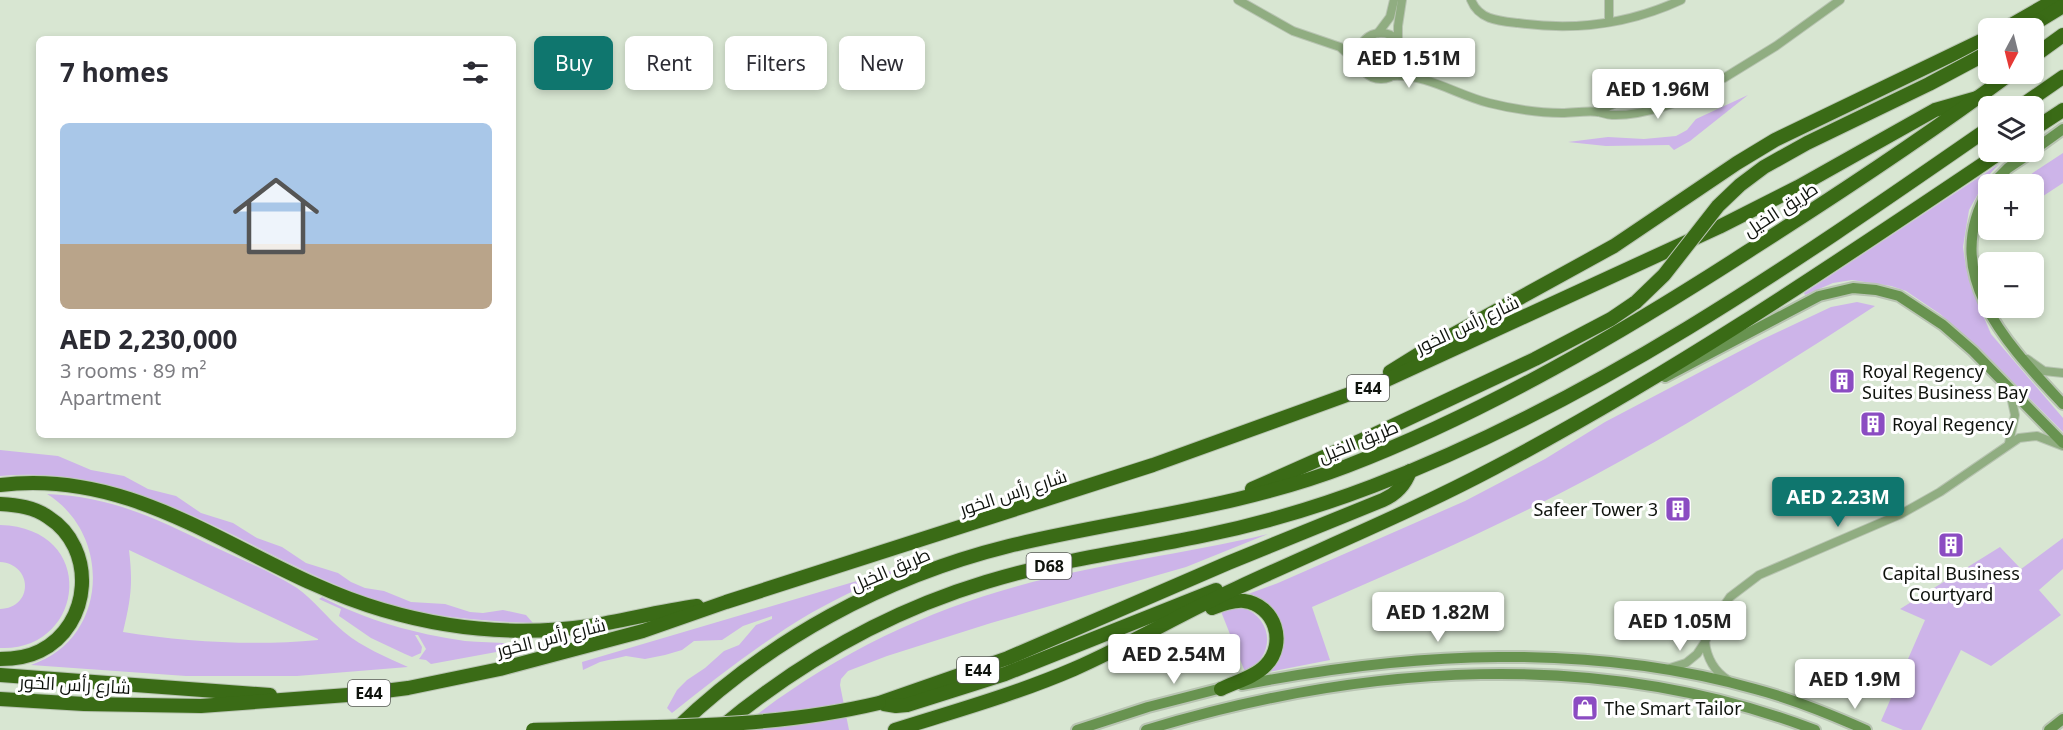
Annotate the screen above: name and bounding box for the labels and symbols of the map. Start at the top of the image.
north arrow [1978,18,2044,84]
pin: AED 1.51M [1340,38,1478,89]
pin: AED 1.96M [1589,69,1727,120]
street label: طريق الخيل [1738,176,1822,243]
street label: شارع رأس الخور [1411,290,1523,360]
place label: Royal Regency Suites Business Bay [1862,359,2029,404]
building icon: Royal Regency Suites Business Bay [1827,366,1857,396]
road number: E44 [1347,375,1389,401]
building icon: Royal Regency [1858,409,1888,439]
place label: Royal Regency [1892,412,2015,436]
street label: طريق الخيل [1314,414,1402,469]
street label: شارع رأس الخور [955,463,1070,522]
pin: AED 2.23M [1769,477,1907,528]
building icon: Safeer Tower 3 [1663,494,1693,524]
place label: Safeer Tower 3 [1533,497,1658,521]
building icon: Capital Business Courtyard [1936,530,1966,560]
street label: طريق الخيل [846,541,934,597]
road number: D68 [1026,553,1072,579]
place label: Capital Business Courtyard [1882,561,2020,606]
pin: AED 1.82M [1369,592,1507,643]
pin: AED 1.05M [1611,601,1749,652]
street label: شارع رأس الخور [493,612,608,663]
pin: AED 2.54M [1105,634,1243,685]
road number: E44 [957,657,999,683]
pin: AED 1.9M [1793,659,1917,710]
street label: شارع رأس الخور [18,669,131,700]
road number: E44 [348,680,390,706]
shop icon: The Smart Tailor [1570,693,1600,723]
place label: The Smart Tailor [1604,696,1742,720]

